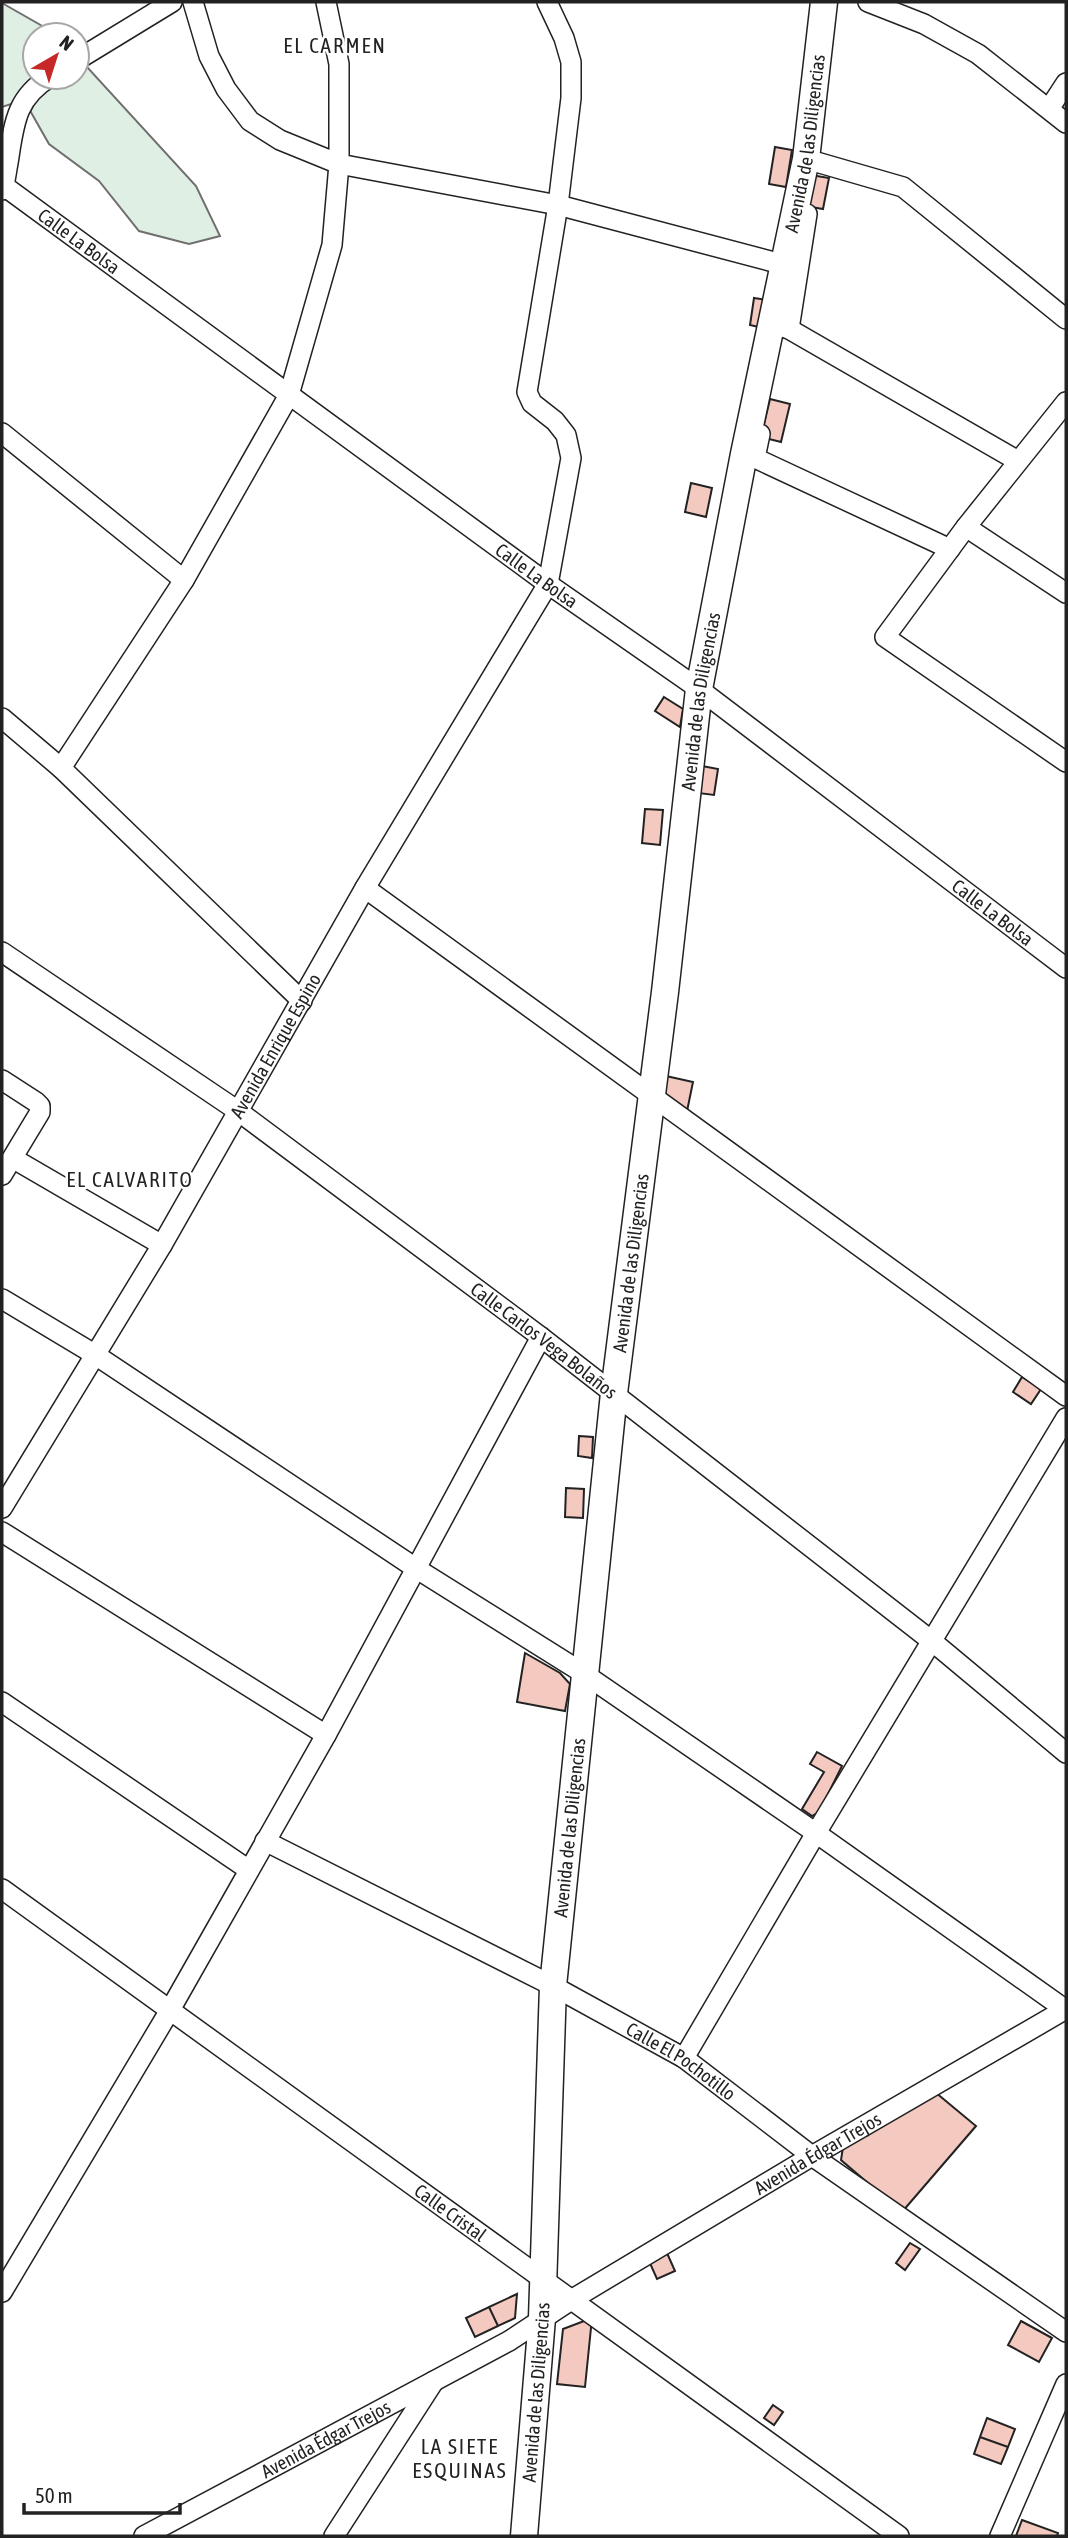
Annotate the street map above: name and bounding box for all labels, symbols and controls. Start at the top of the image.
north arrow [21,21,91,91]
text: N [55,31,78,55]
district label: EL CARMEN [283,33,387,57]
street label: Avenida de las Diligencias [780,53,829,235]
street label: Calle La Bolsa [34,204,124,278]
street label: Calle La Bolsa [491,539,582,612]
street label: Avenida de las Diligencias [677,610,725,792]
street label: Calle La Bolsa [948,875,1038,950]
street label: Avenida Enrique Espino [225,970,325,1122]
district label: EL CALVARITO [66,1167,194,1191]
street label: Avenida de las Diligencias [608,1172,653,1354]
street label: Calle Carlos Vega Bolaños [467,1278,622,1403]
street label: Avenida de las Diligencias [549,1737,589,1919]
street label: Calle El Pochotillo [623,2018,740,2105]
street label: Avenida Édgar Trejos [750,2107,885,2199]
street label: Calle Cristal [410,2179,491,2246]
street label: Avenida de las Diligencias [517,2302,554,2483]
street label: Avenida Édgar Trejos [257,2395,394,2482]
district label: LA SIETE ESQUINAS [412,2434,508,2482]
scale bar [24,2472,180,2516]
text: 50 m [35,2483,73,2507]

